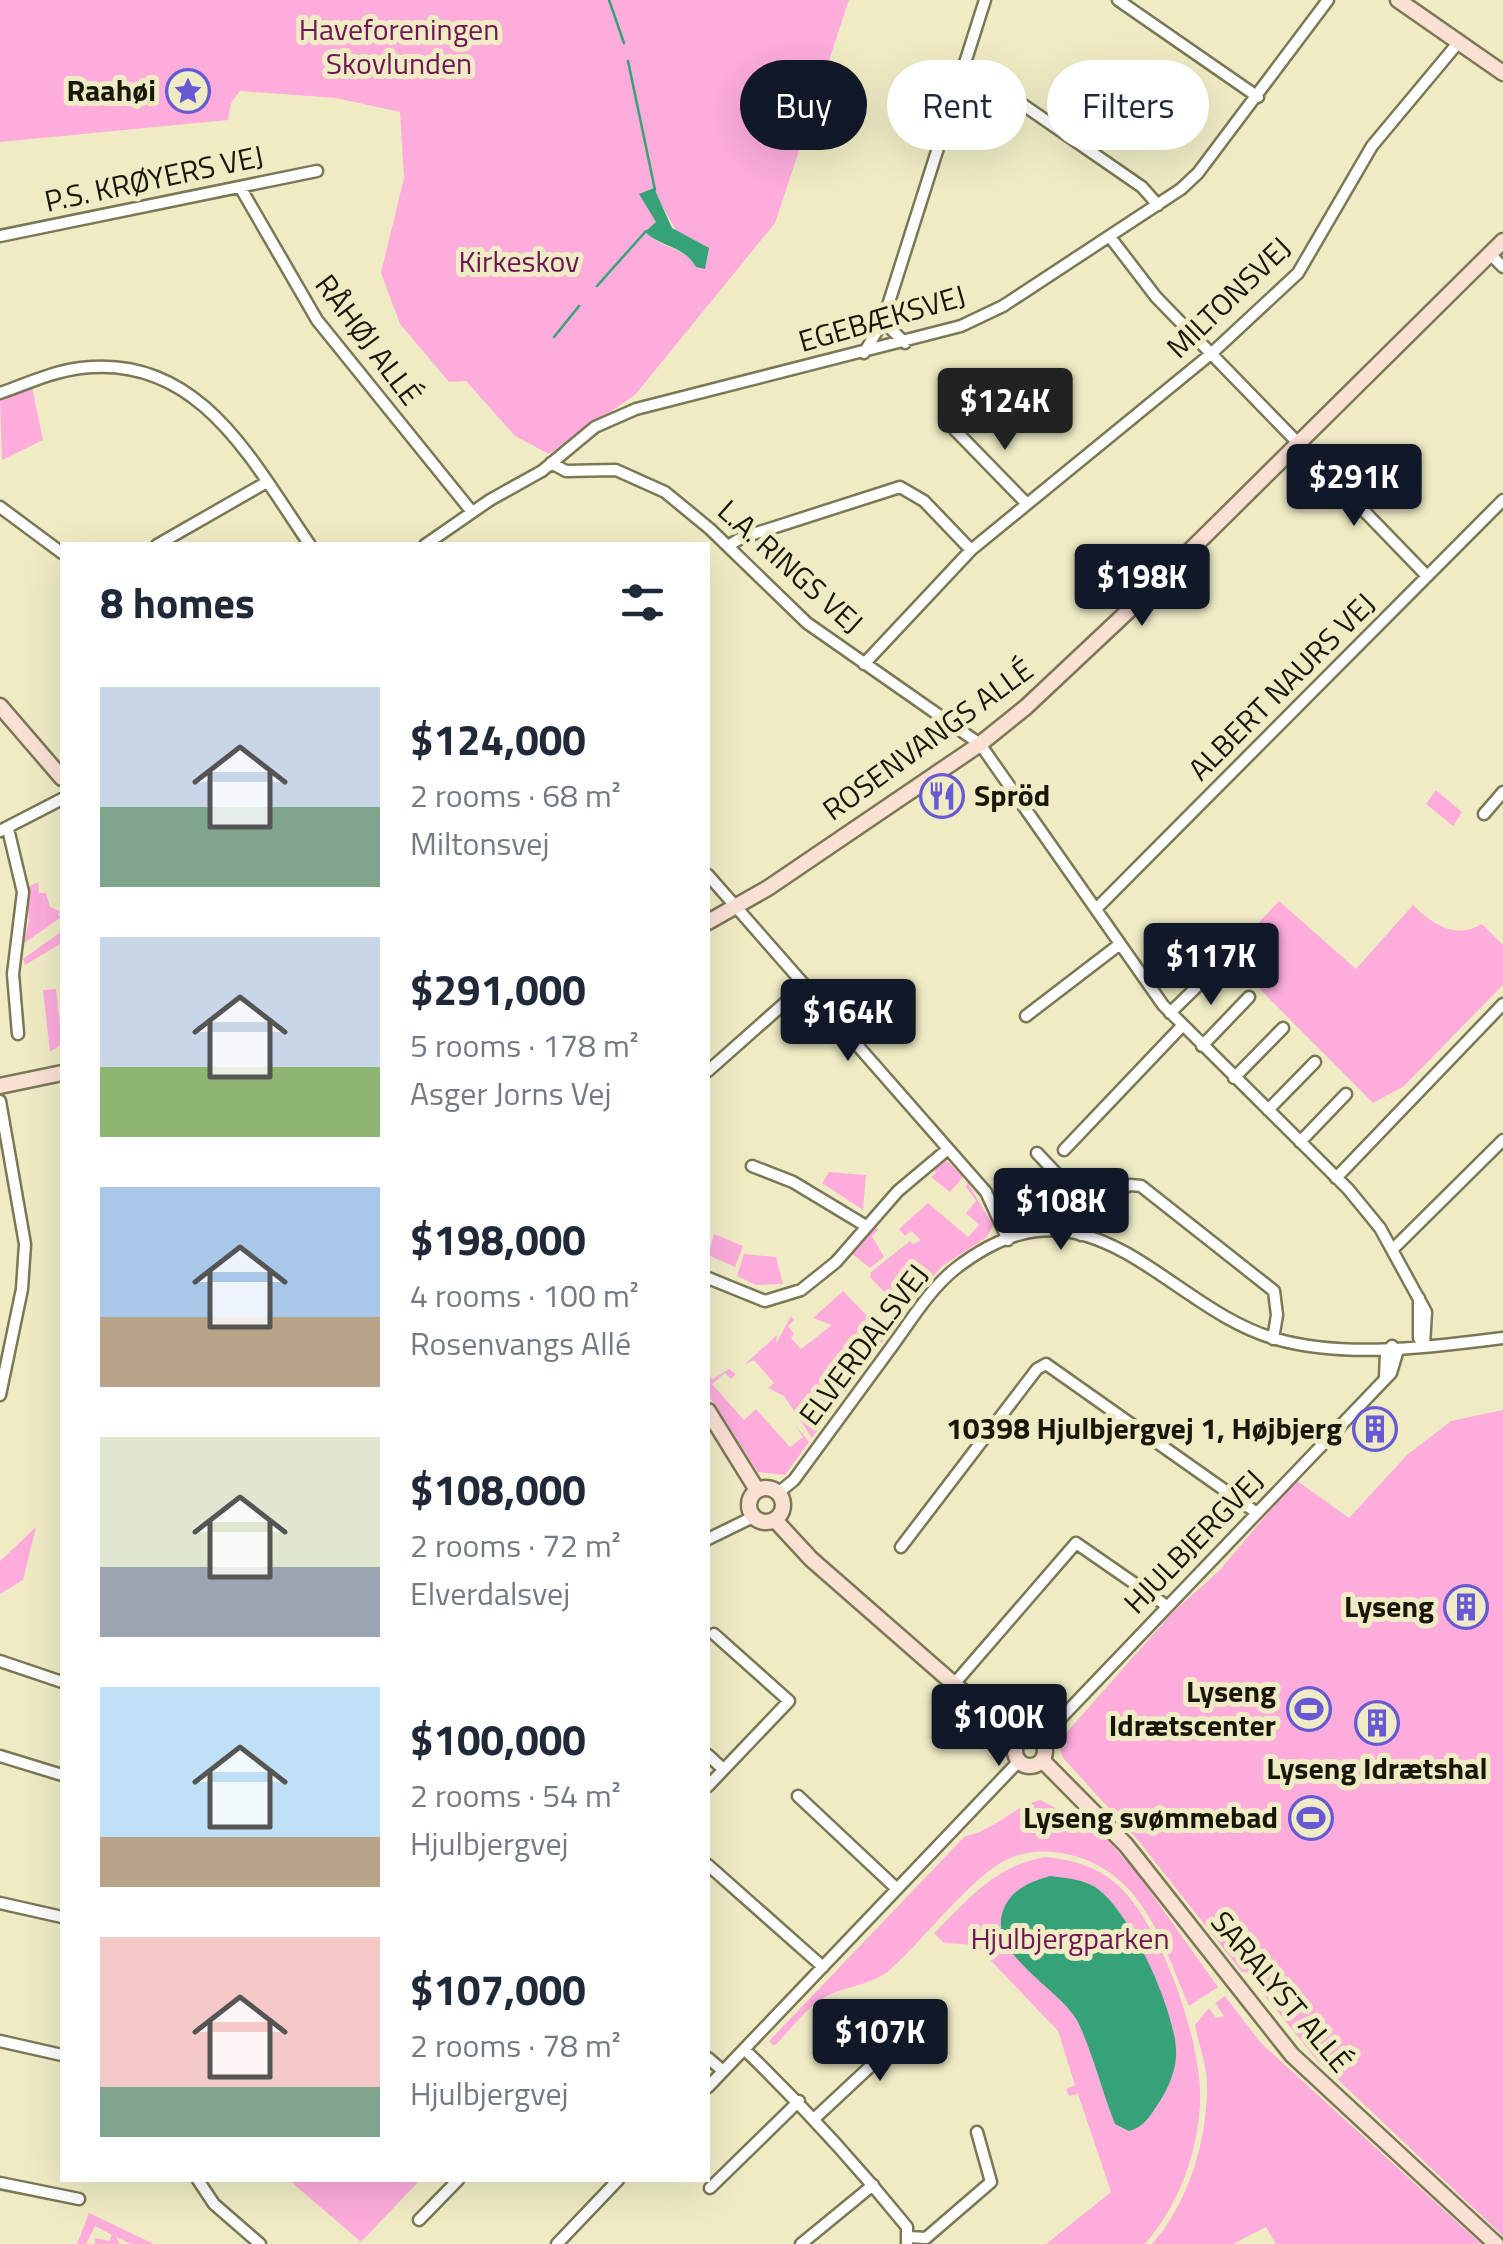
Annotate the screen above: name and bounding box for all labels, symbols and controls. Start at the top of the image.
park label: Haveforeningen Skovlunden [299,6,499,86]
chip: Buy [740,60,867,150]
chip: Rent [887,60,1027,150]
chip: Filters [1047,60,1209,150]
place label: Raahøi [67,67,156,113]
place icon: Raahøi [165,68,211,114]
street label: P.S. KRØYERS VEJ [40,132,267,224]
street label: MILTONSVEJ [1155,226,1301,369]
park label: Kirkeskov [458,238,580,284]
street label: RÅHØJ ALLÉ [304,264,434,415]
street label: EGEBÆKSVEJ [793,272,971,364]
pin: $124K [935,368,1075,453]
text: $124K [960,376,1050,424]
pin: $291K [1284,444,1424,529]
text: $291K [1309,452,1399,500]
street label: L.A. RINGS VEJ [708,488,874,644]
pin: $198K [1072,544,1212,629]
text: $198K [1097,552,1187,600]
text: 8 homes [100,570,255,634]
icon: filters [615,575,670,630]
street label: ALBERT NAURS VEJ [1177,582,1386,791]
street label: ROSENVANGS ALLÉ [812,647,1042,831]
text: $124,000 [410,707,586,771]
icon: home [180,727,300,847]
text: 2 rooms · 68 m² [410,771,621,819]
place label: Spröd [974,772,1050,818]
restaurant icon: Spröd [919,773,965,819]
text: Miltonsvej [410,819,550,867]
pin: $117K [1141,923,1281,1008]
text: $117K [1166,931,1256,979]
text: $291,000 [410,957,586,1021]
icon: home [180,977,300,1097]
pin: $164K [778,979,918,1064]
text: $164K [803,987,893,1035]
text: 5 rooms · 178 m² [410,1021,639,1069]
text: Asger Jorns Vej [410,1069,611,1117]
pin: $108K [991,1168,1131,1253]
text: $108K [1016,1176,1106,1224]
text: $198,000 [410,1207,586,1271]
icon: home [180,1227,300,1347]
street label: ELVERDALSVEJ [787,1254,939,1435]
text: 4 rooms · 100 m² [410,1271,639,1319]
text: Rosenvangs Allé [410,1319,631,1367]
place label: 10398 Hjulbjergvej 1, Højbjerg [946,1405,1342,1451]
building icon: 10398 Hjulbjergvej 1, Højbjerg [1352,1406,1398,1452]
text: $108,000 [410,1457,586,1521]
street label: HJULBJERGVEJ [1112,1459,1274,1624]
icon: home [180,1477,300,1597]
text: 2 rooms · 72 m² [410,1521,621,1569]
text: Elverdalsvej [410,1569,570,1617]
place label: Lyseng [1344,1583,1434,1629]
building icon: Lyseng [1443,1584,1489,1630]
place label: Lyseng Idrætscenter [1109,1668,1276,1748]
pin: $100K [929,1684,1069,1769]
sports icon: Lyseng Idrætscenter [1286,1686,1332,1732]
text: $100K [954,1692,1044,1740]
building icon: Lyseng Idrætshal [1354,1700,1400,1746]
text: $100,000 [410,1707,586,1771]
icon: home [180,1727,300,1847]
place label: Lyseng Idrætshal [1266,1745,1488,1791]
text: 2 rooms · 54 m² [410,1771,621,1819]
place label: Lyseng svømmebad [1023,1794,1278,1840]
sports icon: Lyseng svømmebad [1288,1795,1334,1841]
text: Hjulbjergvej [410,1819,569,1867]
street label: SARALYST ALLÉ [1200,1900,1363,2082]
park label: Hjulbjergparken [970,1915,1170,1961]
text: $107,000 [410,1957,586,2021]
icon: home [180,1977,300,2097]
pin: $107K [810,1999,950,2084]
text: $107K [835,2007,925,2055]
text: 2 rooms · 78 m² [410,2021,621,2069]
text: Hjulbjergvej [410,2069,569,2117]

